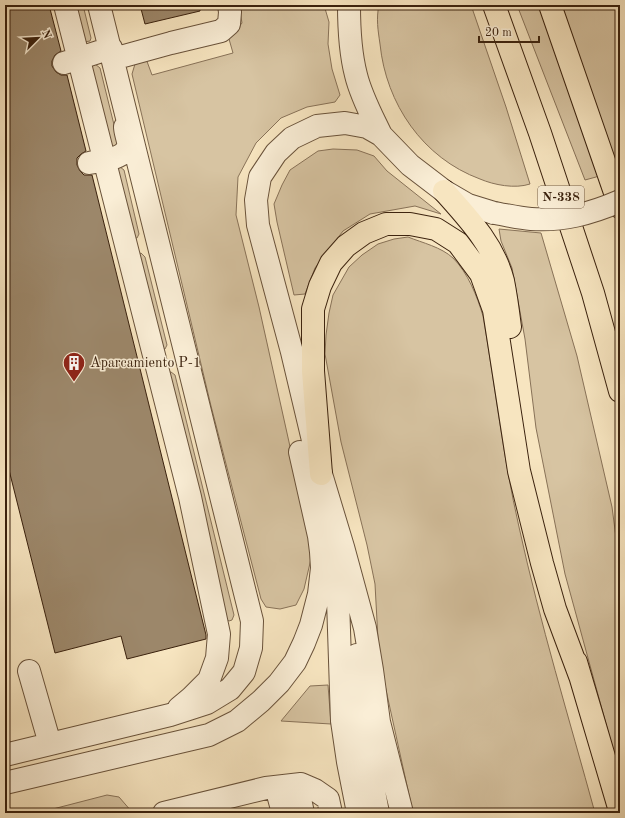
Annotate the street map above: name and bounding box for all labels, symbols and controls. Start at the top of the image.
north arrow [18,18,58,58]
scale bar [479,18,539,44]
text: 20 m [485,27,512,39]
text: N [39,28,53,41]
road number: N-338 [538,186,584,208]
building icon: Aparcamiento P-1 [61,350,87,383]
place label: Aparcamiento P-1 [90,356,201,370]

